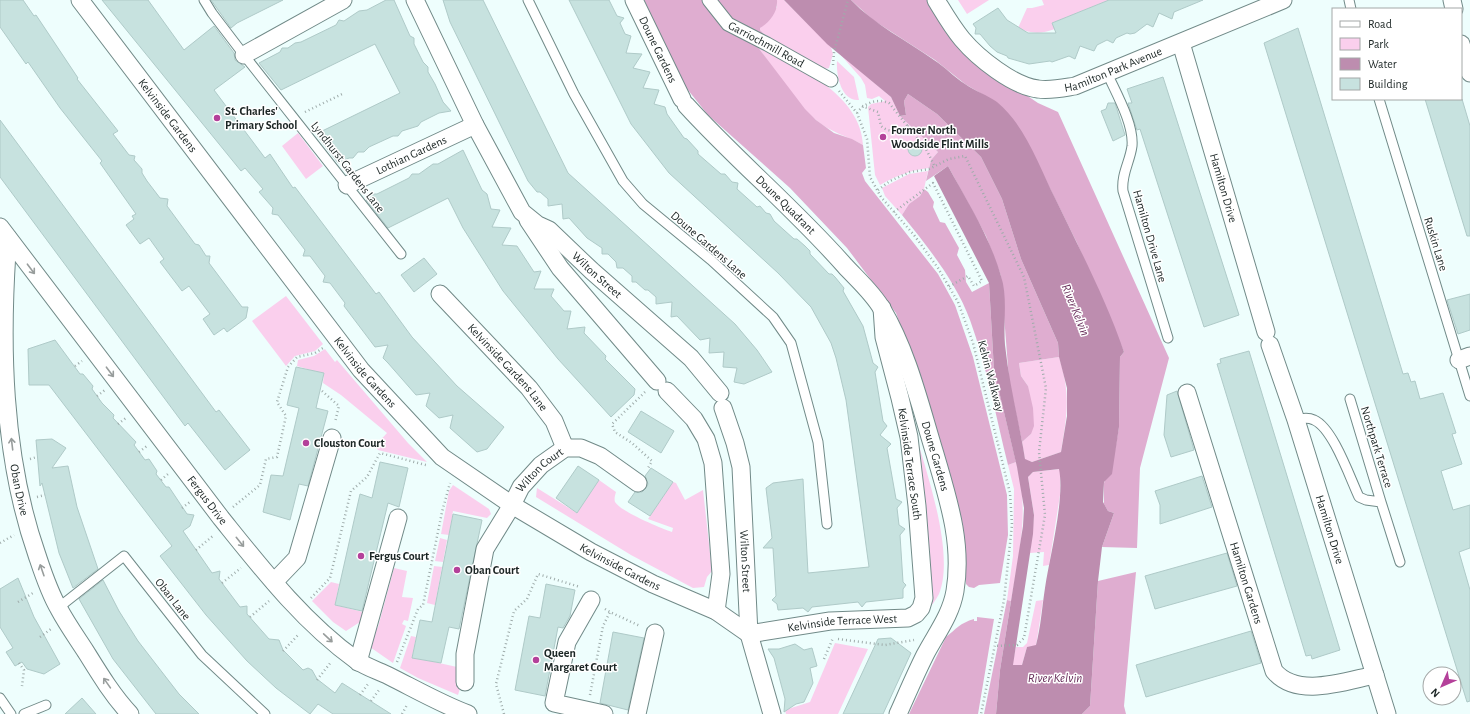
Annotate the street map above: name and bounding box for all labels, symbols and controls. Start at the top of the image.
legend [1332,8,1462,100]
street label: Doune Gardens [637,14,679,85]
text: Road [1368,18,1392,30]
street label: Garriochmill Road [726,19,806,70]
text: Park [1368,38,1389,50]
street label: Hamilton Park Avenue [1063,45,1164,94]
text: Water [1368,58,1397,70]
street label: Kelvinside Gardens [136,76,199,155]
text: Building [1368,78,1408,90]
place label: St. Charles' Primary School [225,105,297,132]
marker: St. Charles' Primary School [212,113,222,123]
street label: Lyndhurst Gardens Lane [308,119,387,215]
place label: Former North Woodside Flint Mills [891,124,989,150]
marker: Former North Woodside Flint Mills [878,132,888,142]
street label: Lothian Gardens [374,133,448,176]
street label: Hamilton Drive [1208,152,1239,224]
street label: Doune Quadrant [754,173,818,236]
street label: Hamilton Drive Lane [1131,188,1169,284]
street label: Doune Gardens Lane [669,209,749,281]
street label: Ruskin Lane [1422,216,1450,272]
street label: Wilton Street [570,249,624,300]
one-way arrow [27,263,36,274]
water label: River Kelvin [1059,282,1091,338]
street label: Kelvinside Gardens Lane [466,321,550,413]
street label: Kelvinside Gardens [332,334,399,410]
street label: Kelvin Walkway [975,339,1006,413]
one-way arrow [106,367,114,378]
street label: Northpark Terrace [1359,405,1395,489]
street label: Kelvinside Terrace South [896,407,924,521]
street label: Doune Gardens [920,420,951,492]
place label: Clouston Court [314,437,385,449]
one-way arrow [8,438,15,451]
marker: Clouston Court [301,438,311,448]
street label: Wilton Court [513,445,565,494]
street label: Oban Drive [8,463,31,517]
street label: Fergus Drive [185,474,230,527]
street label: Hamilton Drive [1314,494,1346,565]
street label: Wilton Street [738,530,753,593]
one-way arrow [236,537,244,548]
street label: Hamilton Gardens [1228,540,1265,625]
street label: Kelvinside Gardens [578,541,662,592]
place label: Fergus Court [369,550,429,562]
marker: Fergus Court [356,551,366,561]
place label: Oban Court [465,564,519,576]
one-way arrow [38,565,46,577]
marker: Oban Court [452,565,462,575]
street label: Oban Lane [153,576,193,622]
street label: Kelvinside Terrace West [787,612,898,634]
one-way arrow [323,633,333,642]
place label: Queen Margaret Court [544,647,617,673]
marker: Queen Margaret Court [531,655,541,665]
north arrow [1422,666,1462,706]
water label: River Kelvin [1028,672,1082,685]
one-way arrow [103,677,111,688]
text: N [1429,686,1442,699]

